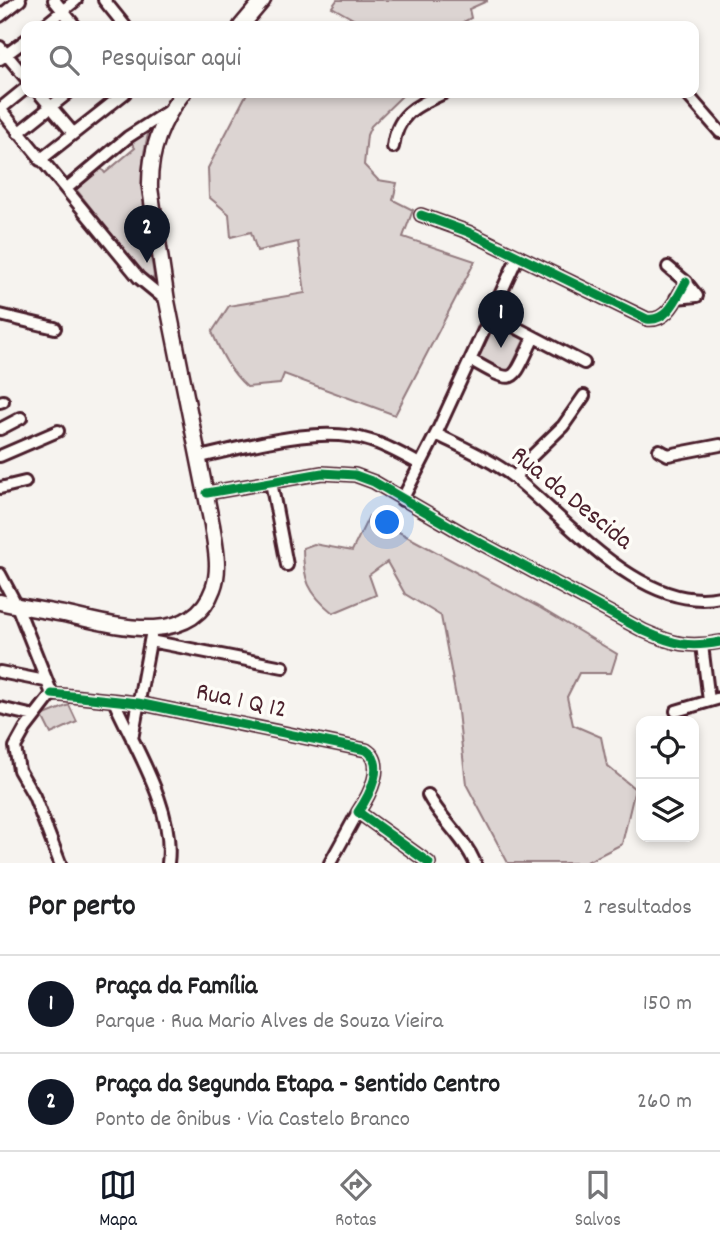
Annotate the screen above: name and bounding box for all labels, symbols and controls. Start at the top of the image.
search box [21,21,699,98]
icon: search [45,41,83,79]
text: Pesquisar aqui [101,41,241,78]
pin: 2 [124,205,170,263]
pin: 1 [478,290,524,348]
street label: Rua da Descida [502,438,641,560]
your location [370,505,404,539]
street label: Rua 1 Q 12 [192,674,290,730]
map controls [636,716,699,842]
button: locate [636,716,699,779]
button: layers [636,779,699,842]
text: Por perto [28,887,136,930]
text: 2 resultados [583,892,692,925]
text: Praça da Família [95,969,257,1006]
text: 1 [48,988,54,1021]
text: 150 m [643,988,692,1021]
text: Parque · Rua Mario Alves de Souza Vieira [95,1006,443,1039]
text: Praça da Segunda Etapa - Sentido Centro [95,1067,500,1104]
text: 2 [46,1086,56,1119]
text: 260 m [637,1086,692,1119]
text: Ponto de ônibus · Via Castelo Branco [95,1104,410,1137]
tab: Mapa [99,1166,137,1235]
tab: Rotas [335,1166,377,1235]
tab: Salvos [575,1166,621,1235]

